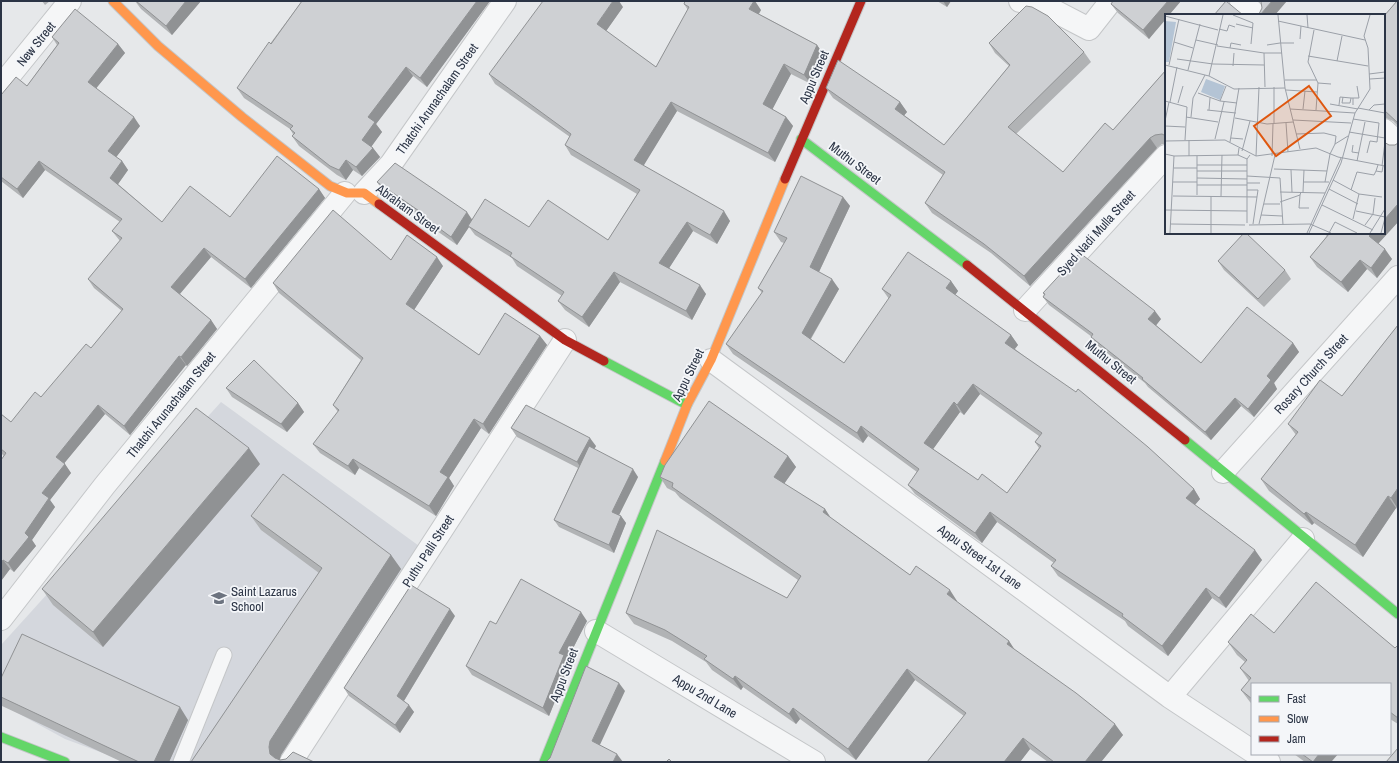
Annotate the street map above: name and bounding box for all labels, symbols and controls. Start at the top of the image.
inset map [1165,14,1385,234]
street label: New Street [13,18,59,70]
street label: Thatchi Arunachalam Street [392,40,482,158]
street label: Appu Street [795,48,833,107]
street label: Muthu Street [826,138,885,188]
street label: Abraham Street [372,180,443,238]
street label: Syed Nadi Mulla Street [1053,187,1139,279]
street label: Rosary Church Street [1270,330,1352,418]
street label: Muthu Street [1082,336,1140,388]
street label: Appu Street [668,346,708,405]
street label: Thatchi Arunachalam Street [123,348,219,462]
street label: Puthu Palli Street [398,512,458,590]
street label: Appu Street 1st Lane [934,520,1026,593]
place label: Saint Lazarus School [231,583,297,615]
school or university icon: Saint Lazarus School [210,589,228,607]
street label: Appu Street [546,646,582,705]
street label: Appu 2nd Lane [669,670,740,722]
legend [1251,683,1391,755]
text: Fast [1287,691,1306,707]
text: Slow [1287,711,1309,727]
text: Jam [1287,731,1306,747]

